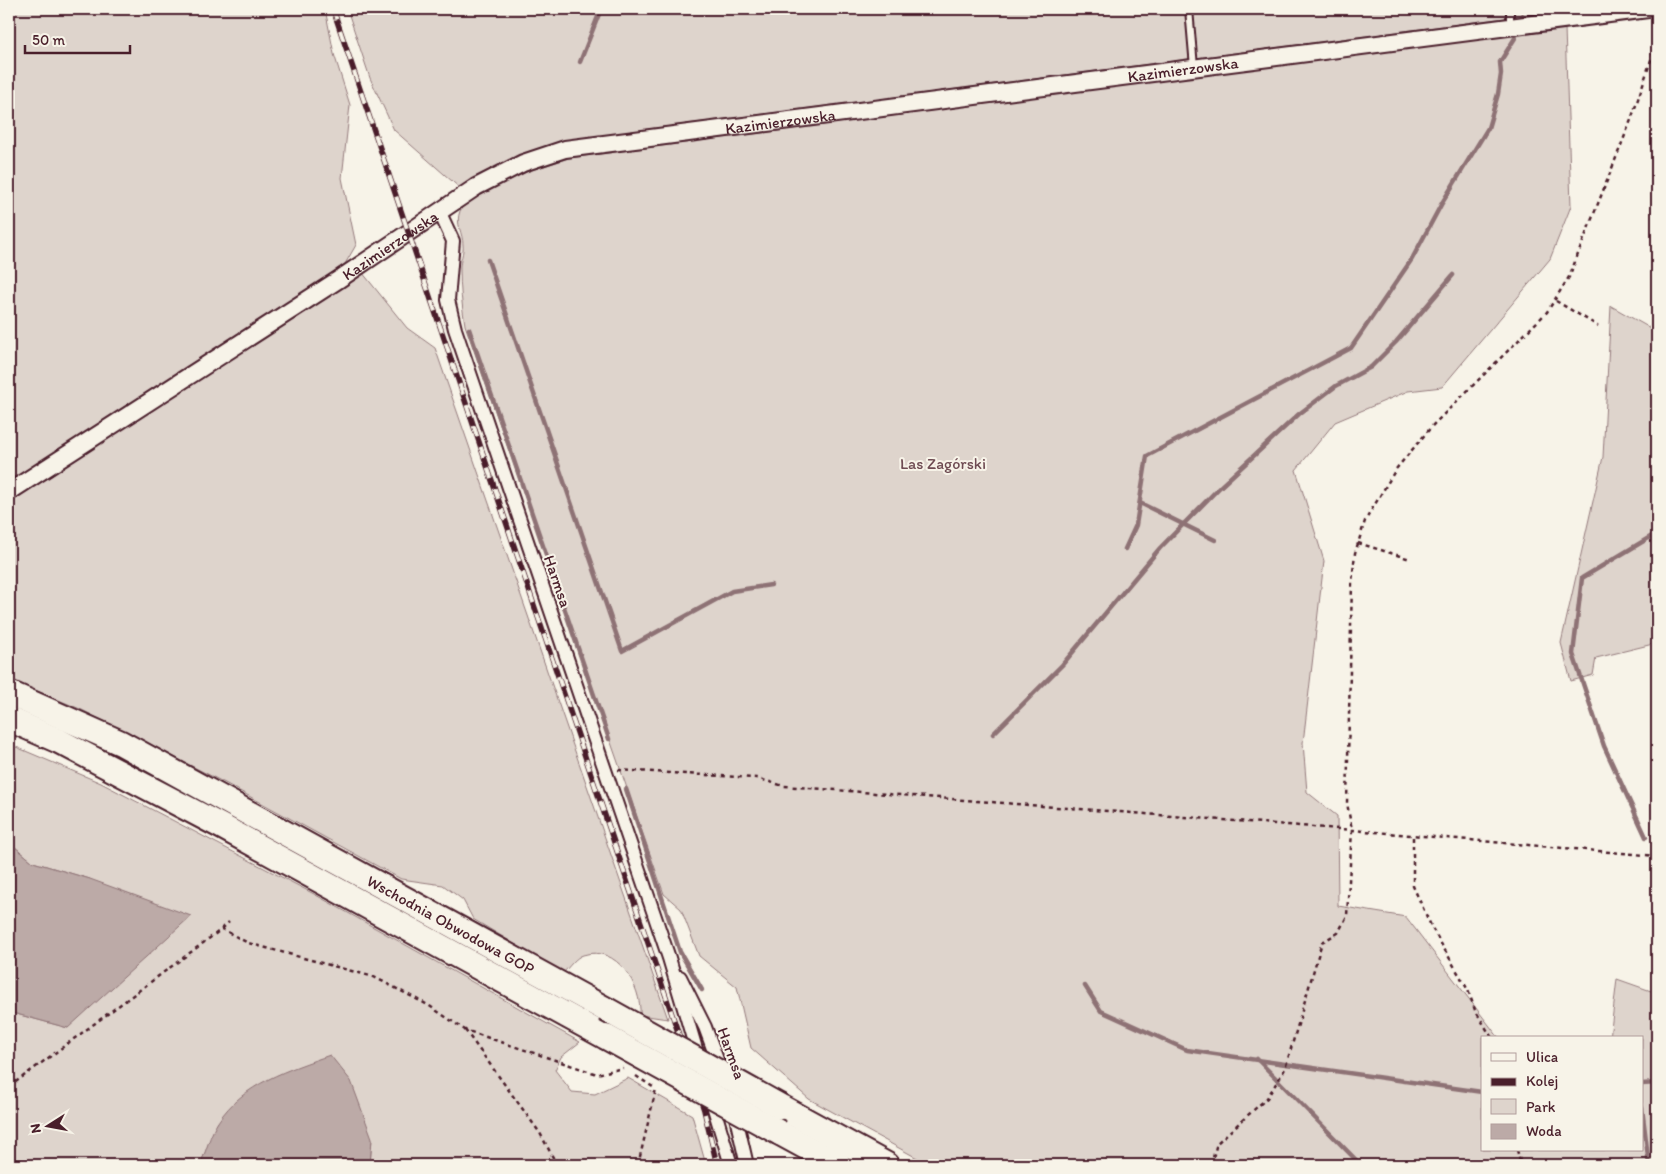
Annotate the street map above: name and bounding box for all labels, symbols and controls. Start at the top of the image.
scale bar [25,22,130,54]
text: 50 m [32,31,65,49]
street label: Kazimierzowska [1127,53,1240,86]
street label: Kazimierzowska [724,105,838,138]
street label: Kazimierzowska [339,206,442,284]
park label: Las Zagórski [900,454,986,473]
street label: Harmsa [540,553,575,610]
street label: Wschodnia Obwodowa GOP [363,871,538,978]
street label: Harmsa [713,1025,750,1082]
legend [1481,1036,1644,1152]
text: Ulica [1526,1048,1559,1066]
text: Kolej [1526,1072,1558,1090]
text: Park [1526,1098,1556,1116]
north arrow [22,1102,72,1152]
text: N [26,1122,45,1135]
text: Woda [1526,1122,1562,1140]

